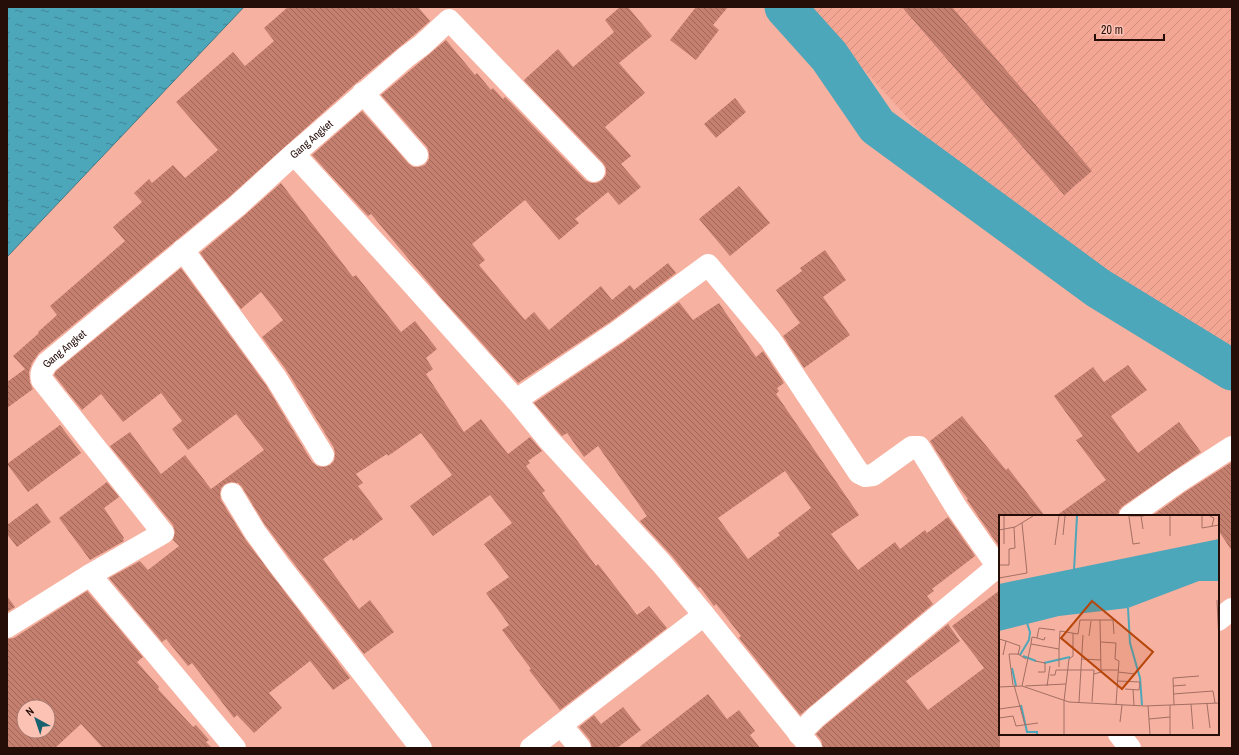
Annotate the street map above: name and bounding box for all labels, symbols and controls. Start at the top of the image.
scale bar [1095,16,1164,42]
text: 20 m [1101,22,1123,38]
street label: Gang Angket [287,116,336,162]
street label: Gang Angket [39,326,89,370]
inset map [999,515,1219,735]
north arrow [16,699,56,739]
text: N [23,704,37,719]

